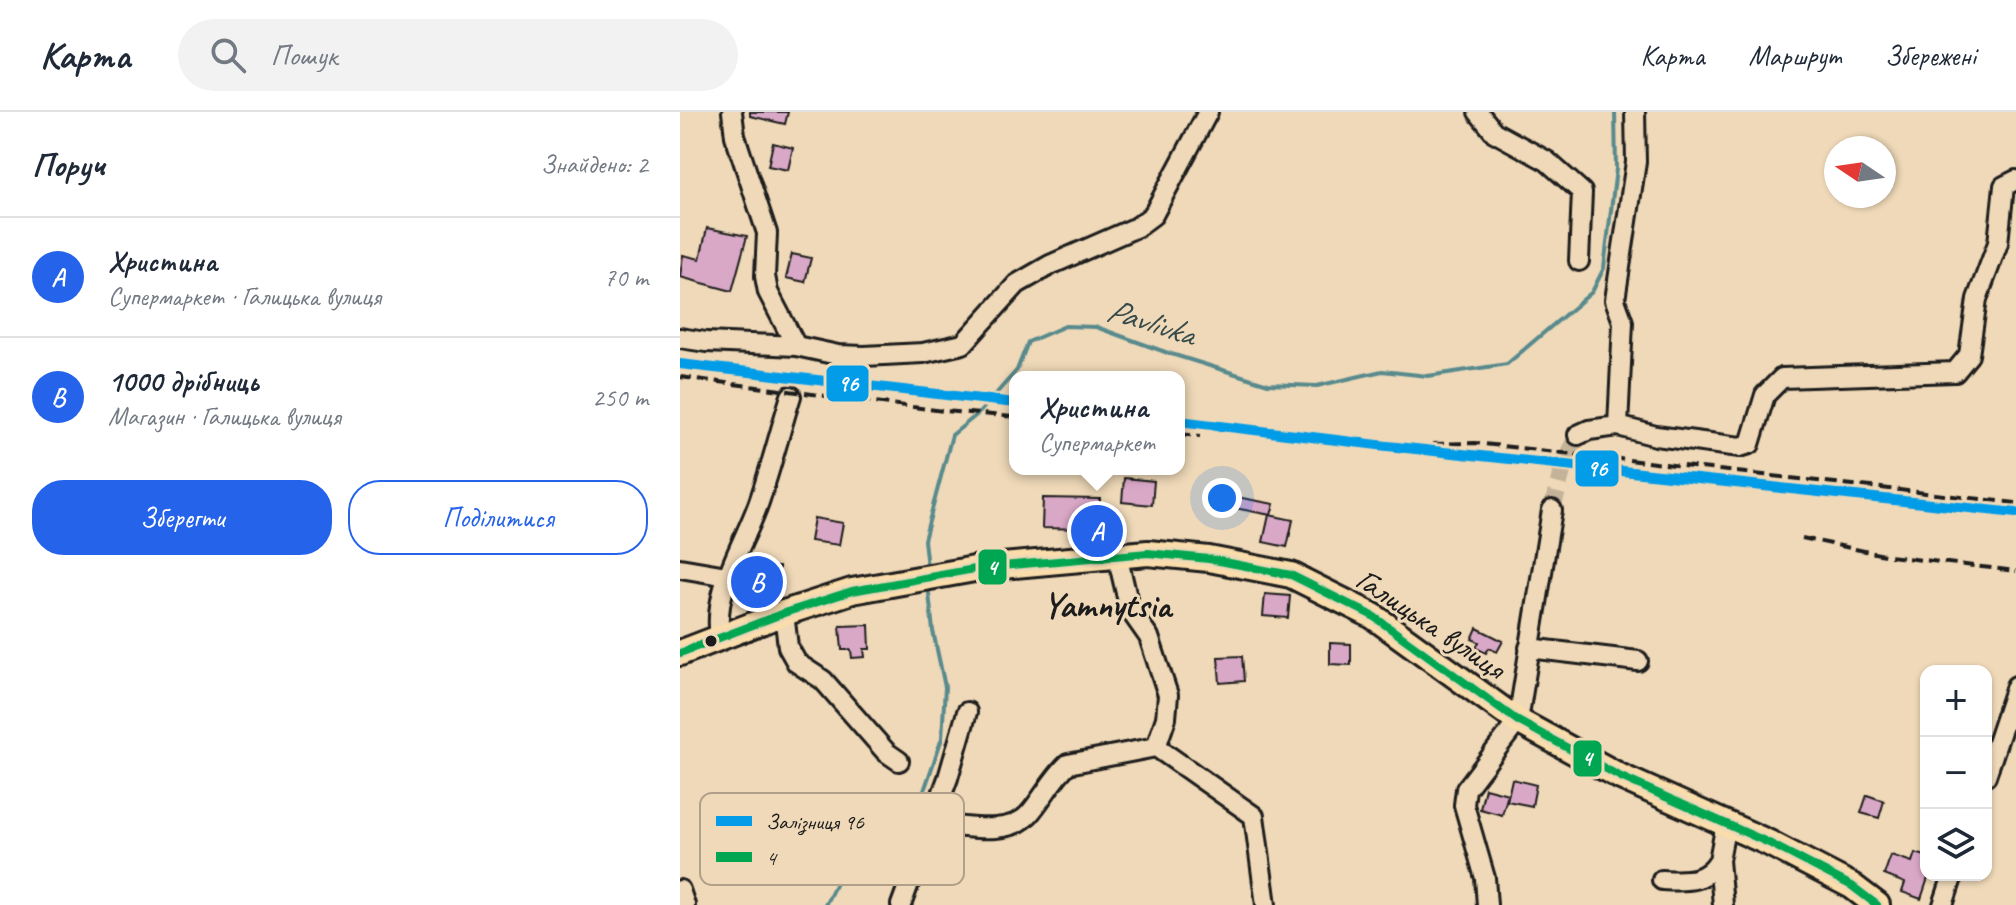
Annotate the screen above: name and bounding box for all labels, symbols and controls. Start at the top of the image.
search box [178,19,738,91]
text: Карта [40,32,130,79]
icon: search [206,33,250,77]
text: Пошук [270,36,337,74]
text: Карта [1640,38,1704,73]
text: Маршрут [1748,38,1841,73]
text: Збережені [1885,38,1976,73]
north arrow [1824,136,1896,208]
text: Поруч [32,143,105,186]
text: Знайдено: 2 [541,148,648,181]
text: Христина [108,242,217,280]
text: A [51,261,65,294]
text: 70 m [604,261,648,294]
text: Супермаркет · Галицька вулиця [108,280,381,313]
water label: Pavlivka [1102,288,1204,356]
text: 1000 дрібниць [108,362,258,400]
line badge: 96 [825,364,870,403]
text: 96 [838,370,860,398]
popup [1009,371,1185,475]
text: B [51,381,65,414]
text: 250 m [592,381,648,414]
text: Христина [1039,388,1148,426]
text: Магазин · Галицька вулиця [108,400,341,433]
text: Супермаркет [1039,426,1155,459]
line badge: 96 [1574,449,1620,488]
text: 96 [1587,455,1609,483]
your location [1202,478,1242,518]
button: Зберегти [32,480,332,555]
button: Поділитися [348,480,648,555]
pin: A [1071,501,1123,561]
line badge: 4 [977,548,1008,586]
pin: B [731,552,783,612]
text: 4 [987,554,1000,582]
street label: Галицька вулиця [1348,558,1515,689]
district label: Yamnytsia [1043,582,1174,628]
unlabelled marker [703,633,719,649]
map controls [1920,665,1992,881]
button: + [1920,665,1992,737]
button: − [1920,737,1992,809]
line badge: 4 [1572,739,1603,778]
text: 4 [1582,745,1595,773]
legend [700,793,964,885]
text: Залізниця 96 [766,808,865,836]
button: layers [1920,809,1992,881]
text: 4 [766,844,778,872]

